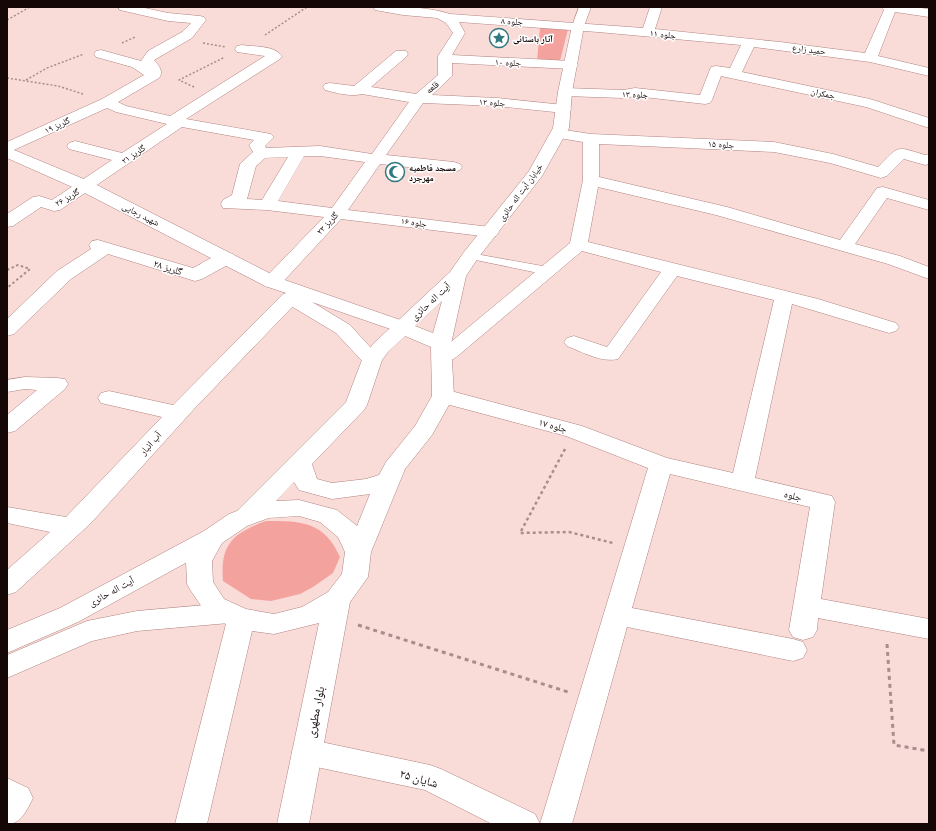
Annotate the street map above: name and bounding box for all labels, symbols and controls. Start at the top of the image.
street label: جلوه ۸ [500,14,524,28]
street label: جلوه ۱۱ [649,26,677,42]
place icon: آثار باستانی [488,27,510,49]
place label: آثار باستانی [513,32,553,45]
street label: حمید زارع [791,40,827,58]
street label: جلوه ۱۰ [495,55,522,69]
street label: قلعه [423,77,442,96]
street label: جمکران [810,84,837,102]
street label: جلوه ۱۳ [622,87,649,101]
street label: جلوه ۱۲ [479,95,506,109]
street label: گلریز ۱۹ [42,113,72,137]
street label: جلوه ۱۵ [708,137,735,151]
street label: گلریز ۲۱ [118,141,148,167]
street label: خیابان آیت اله حائری [495,160,546,224]
mosque icon: مسجد فاطمیه مهرجرد [384,161,406,183]
place label: مسجد فاطمیه مهرجرد [409,161,456,184]
street label: گلریز ۲۶ [52,185,82,209]
street label: شهید رجایی [120,199,162,229]
street label: گلریز ۲۳ [313,209,341,237]
street label: جلوه ۱۶ [400,214,428,230]
street label: گلریز ۲۸ [152,256,185,278]
street label: آیت اله حائری [407,278,453,323]
street label: جلوه ۱۷ [537,414,570,436]
street label: آب انبار [135,428,165,459]
street label: جلوه [783,486,804,504]
street label: آیت اله حائری [86,573,137,609]
street label: بلوار مطهری [302,685,328,739]
street label: شایان ۲۵ [398,764,440,792]

